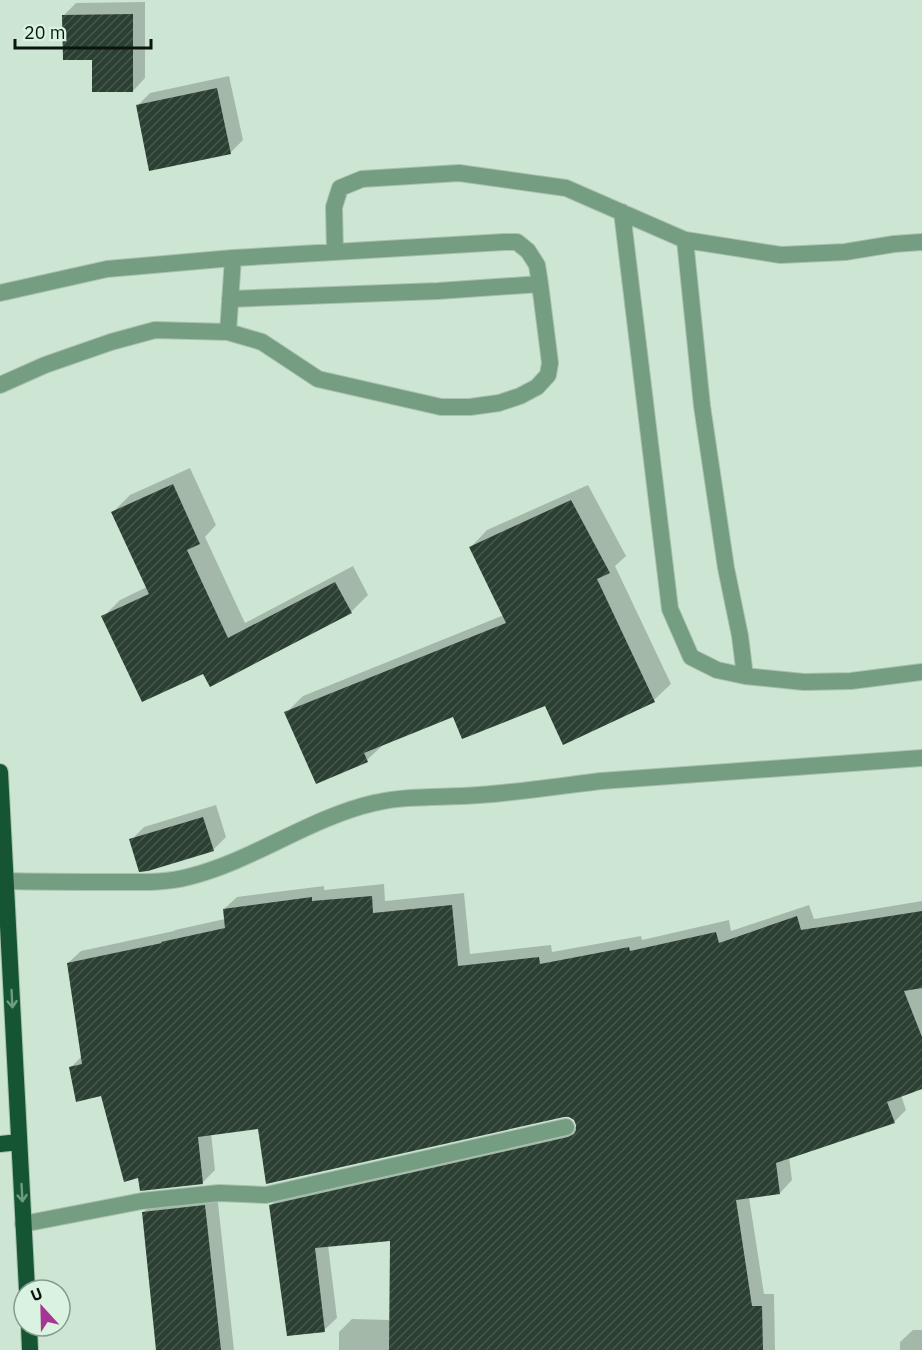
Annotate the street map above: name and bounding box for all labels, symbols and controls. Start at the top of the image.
scale bar [15,12,152,50]
text: 20 m [24,21,66,44]
one-way arrow [6,988,17,1008]
one-way arrow [16,1183,27,1203]
north arrow [12,1278,72,1338]
text: U [27,1283,45,1305]

